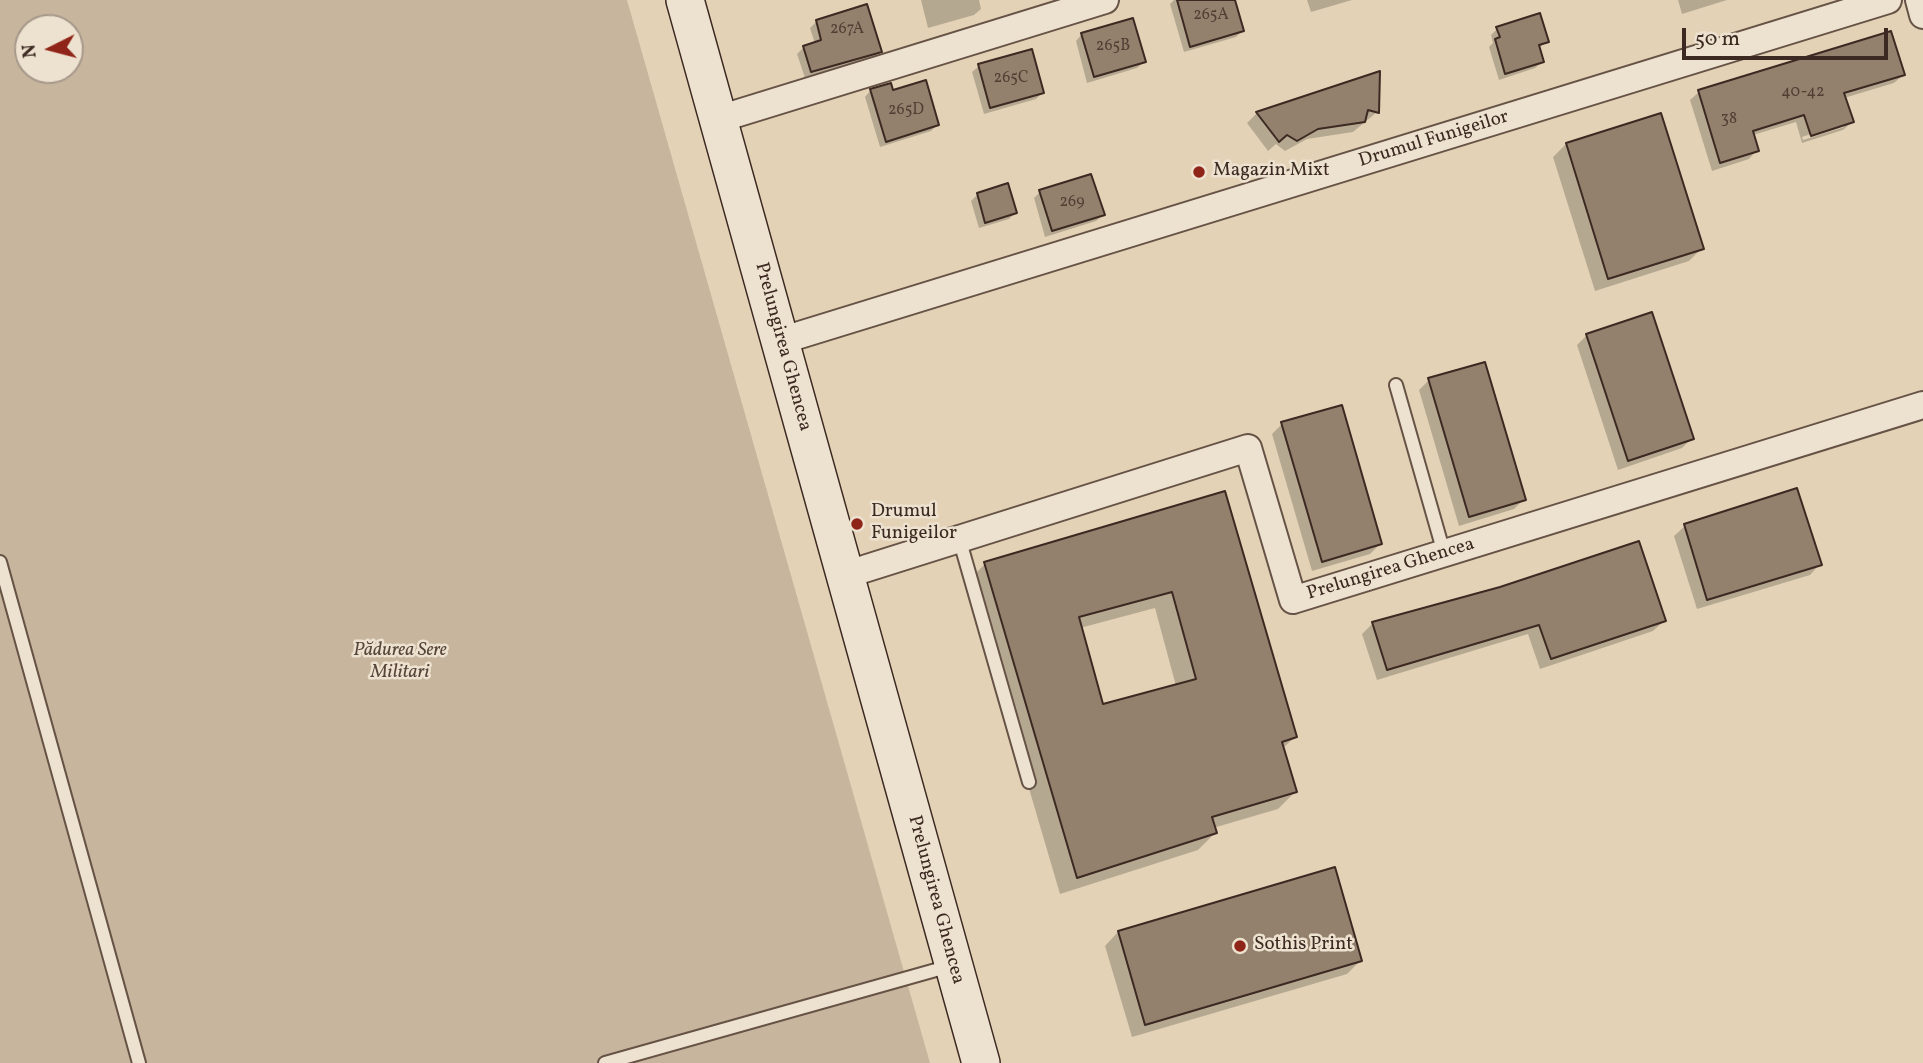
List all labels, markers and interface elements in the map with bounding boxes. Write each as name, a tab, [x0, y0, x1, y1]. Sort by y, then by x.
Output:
house number: 265A	[1193, 6, 1229, 26]
north arrow	[14, 14, 84, 84]
scale bar	[1685, 14, 1892, 58]
house number: 267A	[830, 20, 864, 40]
text: 50 m	[1695, 25, 1740, 54]
house number: 265B	[1096, 37, 1130, 57]
text: N	[16, 43, 44, 59]
house number: 265C	[994, 69, 1028, 89]
house number: 40-42	[1781, 83, 1825, 103]
house number: 265D	[888, 101, 924, 121]
street label: Drumul Funigeilor	[1356, 106, 1512, 174]
house number: 38	[1721, 110, 1737, 130]
place label: Magazin Mixt	[1213, 161, 1330, 183]
marker: Magazin Mixt	[1191, 164, 1207, 180]
house number: 269	[1060, 193, 1084, 213]
street label: Prelungirea Ghencea	[748, 260, 816, 434]
place label: Drumul Funigeilor	[871, 502, 957, 546]
marker: Drumul Funigeilor	[849, 516, 865, 532]
street label: Prelungirea Ghencea	[1305, 534, 1477, 606]
park label: Pădurea Sere Militari	[353, 641, 447, 685]
street label: Prelungirea Ghencea	[901, 813, 969, 987]
place label: Sothis Print	[1254, 935, 1353, 957]
marker: Sothis Print	[1232, 938, 1248, 954]

